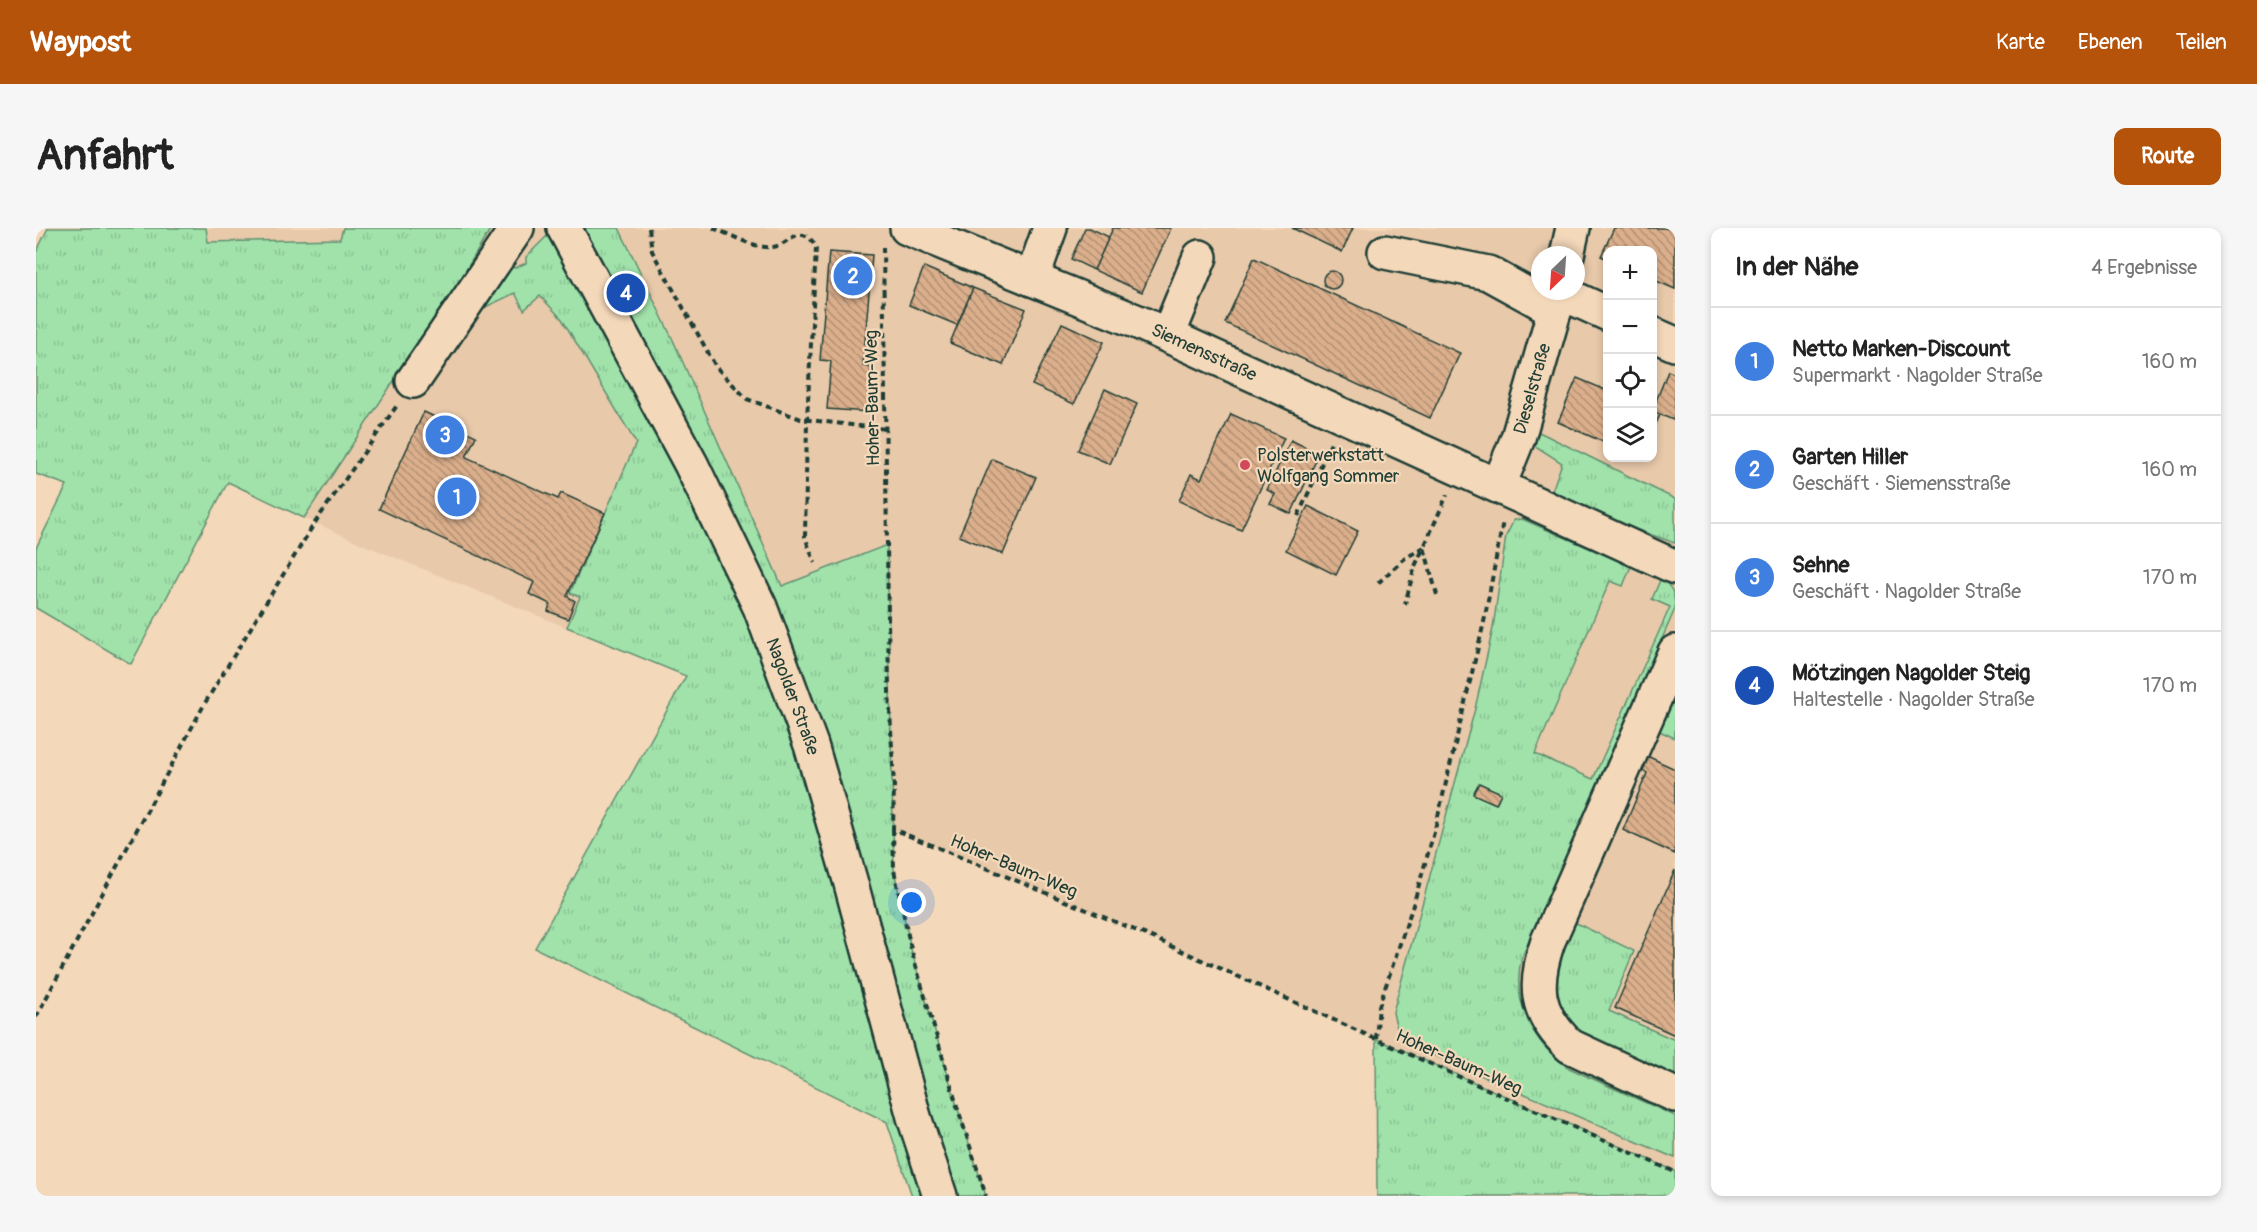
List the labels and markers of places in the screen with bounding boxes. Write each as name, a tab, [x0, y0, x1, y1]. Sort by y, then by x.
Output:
pin: 2	[834, 254, 872, 298]
pin: 4	[606, 270, 646, 316]
pin: 3	[426, 412, 464, 458]
place label: Polsterwerkstatt Wolfgang Sommer	[1257, 444, 1400, 488]
marker: Polsterwerkstatt Wolfgang Sommer	[1238, 458, 1252, 472]
pin: 1	[438, 474, 476, 520]

